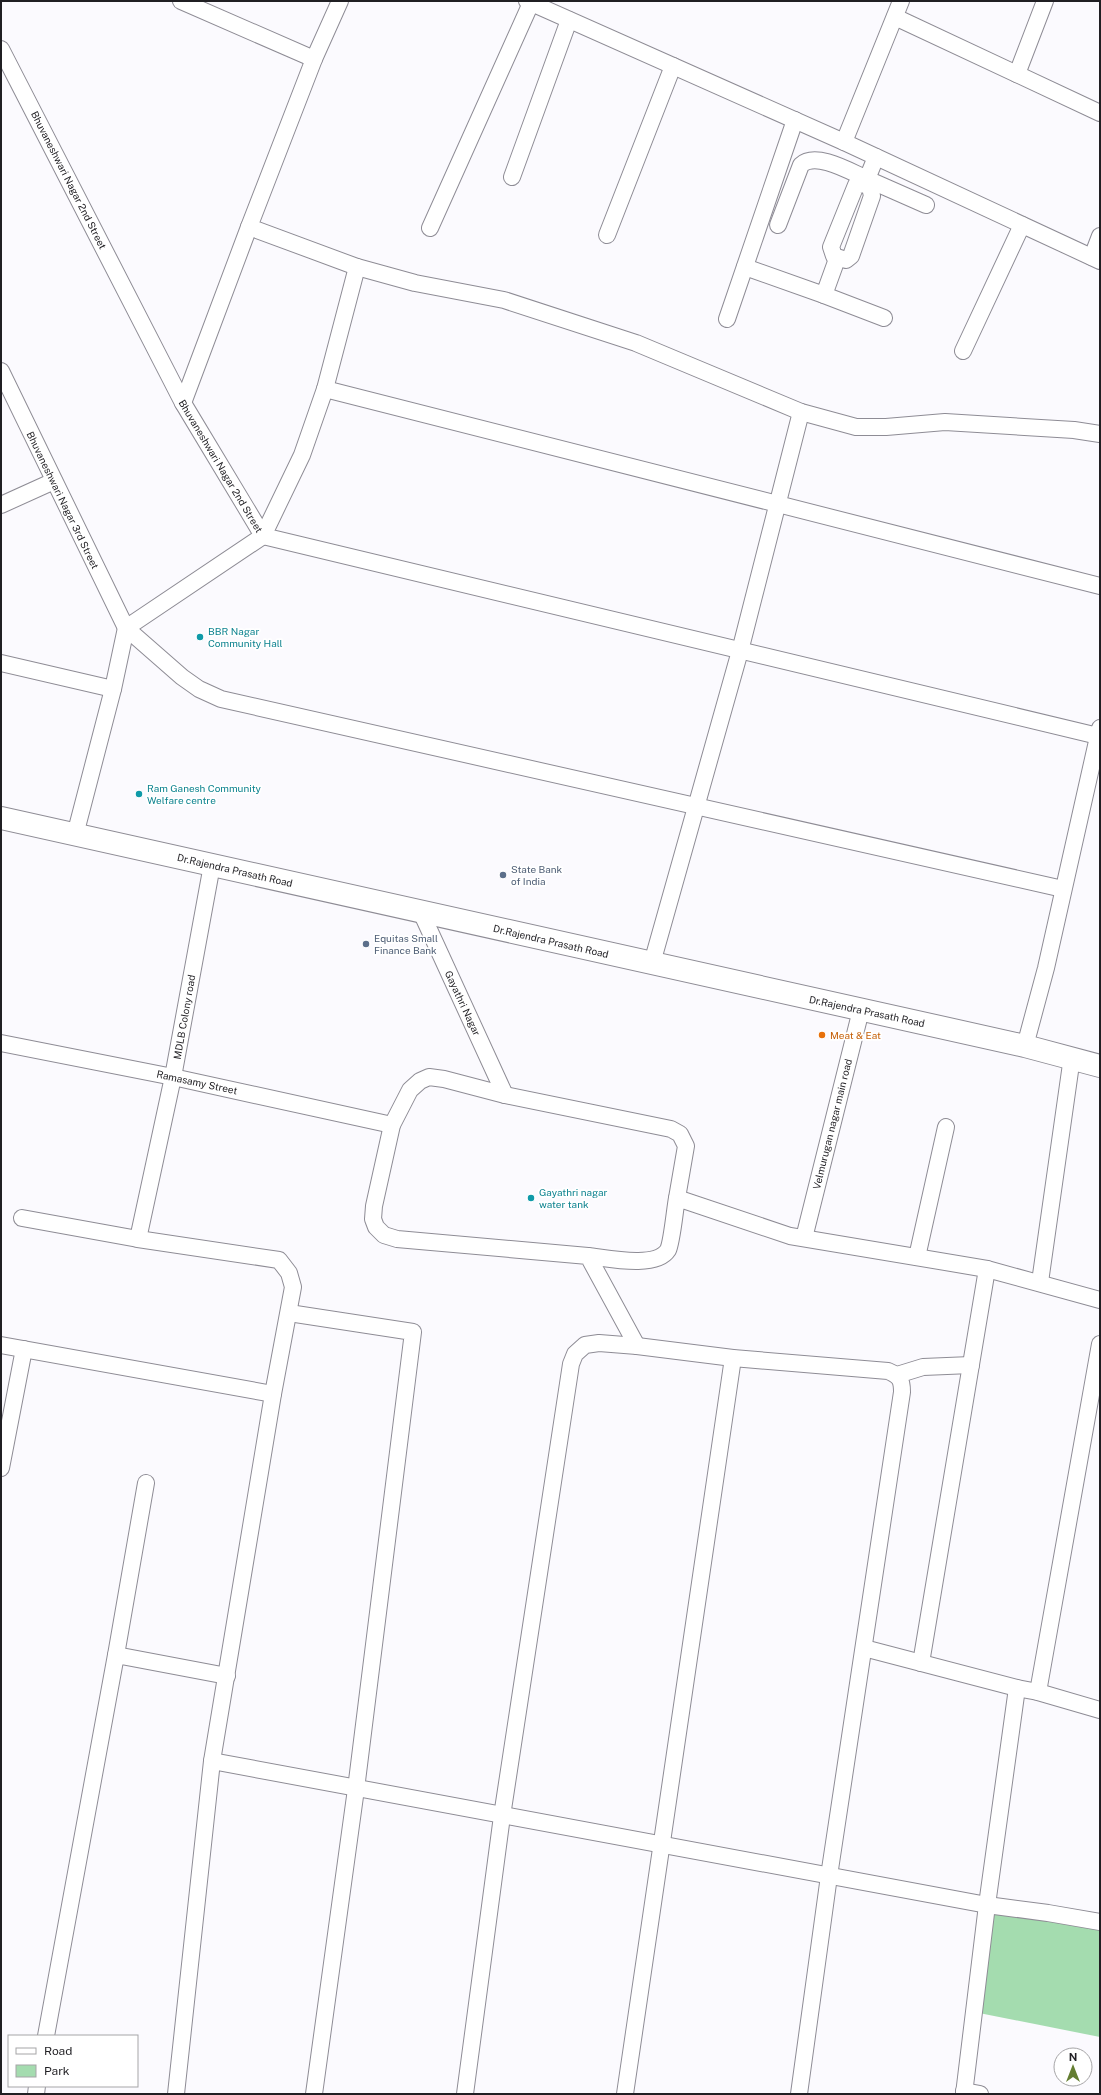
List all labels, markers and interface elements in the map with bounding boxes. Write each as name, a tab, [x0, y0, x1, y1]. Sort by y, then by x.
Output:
street label: Bhuvaneshwari Nagar 2nd Street	[29, 109, 109, 251]
street label: Bhuvaneshwari Nagar 2nd Street	[176, 397, 266, 535]
street label: Bhuvaneshwari Nagar 3rd Street	[24, 429, 102, 571]
place label: BBR Nagar Community Hall	[208, 625, 283, 649]
marker: BBR Nagar Community Hall	[195, 632, 205, 642]
place label: Ram Ganesh Community Welfare centre	[147, 782, 262, 806]
marker: Ram Ganesh Community Welfare centre	[134, 789, 144, 799]
street label: Dr.Rajendra Prasath Road	[176, 851, 294, 889]
place label: State Bank of India	[511, 863, 562, 887]
marker: State Bank of India	[498, 870, 508, 880]
street label: Dr.Rajendra Prasath Road	[492, 922, 610, 960]
place label: Equitas Small Finance Bank	[374, 932, 438, 956]
marker: Equitas Small Finance Bank	[361, 939, 371, 949]
street label: Gayathri Nagar	[443, 969, 483, 1037]
street label: MDLB Colony road	[171, 974, 197, 1060]
street label: Dr.Rajendra Prasath Road	[808, 993, 926, 1029]
place label: Meat & Eat	[830, 1029, 881, 1041]
marker: Meat & Eat	[817, 1030, 827, 1040]
street label: Velmurugan nagar main road	[810, 1058, 854, 1190]
street label: Ramasamy Street	[155, 1068, 239, 1096]
place label: Gayathri nagar water tank	[539, 1186, 608, 1210]
marker: Gayathri nagar water tank	[526, 1193, 536, 1203]
legend	[8, 2035, 138, 2087]
text: Road	[44, 2044, 72, 2058]
north arrow	[1053, 2047, 1093, 2087]
text: N	[1069, 2051, 1077, 2063]
text: Park	[44, 2064, 70, 2078]

